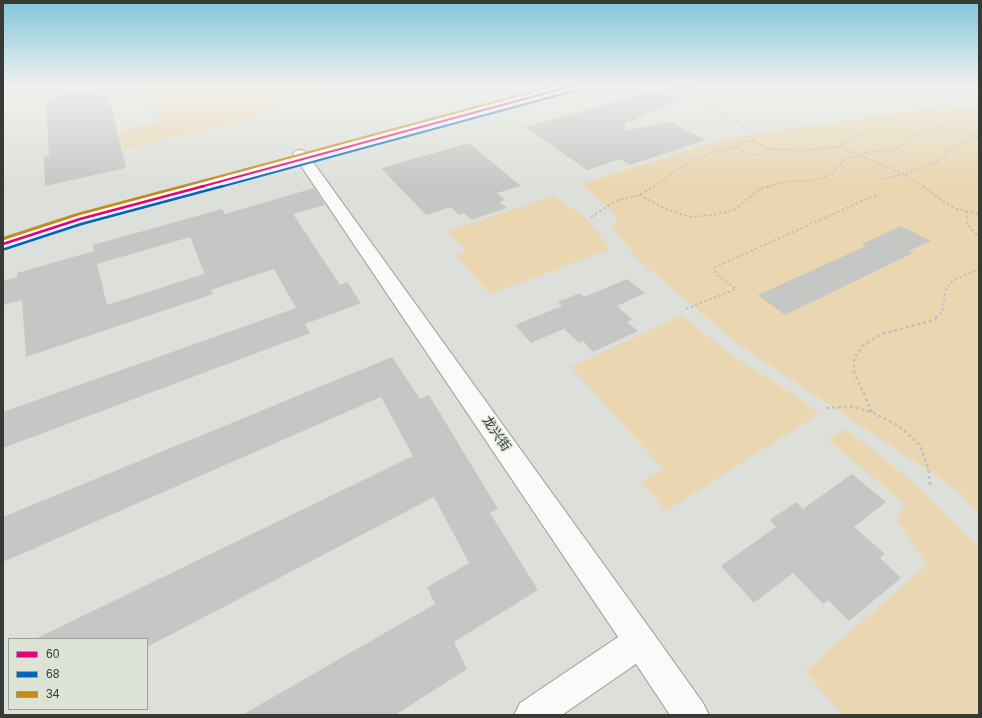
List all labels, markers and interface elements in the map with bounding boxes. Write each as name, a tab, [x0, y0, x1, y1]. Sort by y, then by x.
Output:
street label: 龙兴街	[478, 414, 514, 454]
legend	[8, 638, 148, 710]
text: 60	[46, 647, 59, 661]
text: 68	[46, 667, 59, 681]
text: 34	[46, 687, 59, 701]

